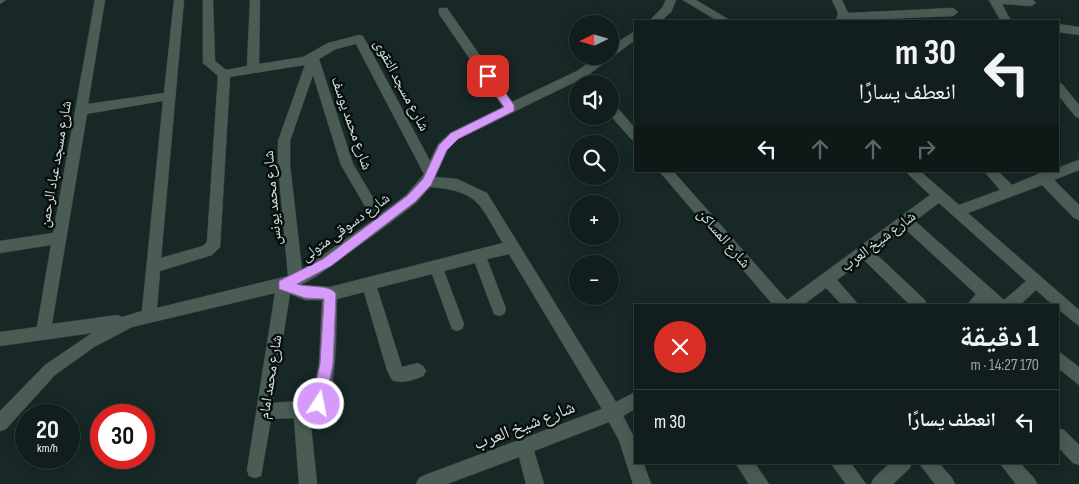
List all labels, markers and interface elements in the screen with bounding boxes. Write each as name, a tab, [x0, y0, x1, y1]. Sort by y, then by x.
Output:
north arrow	[569, 15, 619, 65]
map controls	[569, 15, 619, 305]
text: 30 m	[895, 32, 956, 75]
street label: شارع مسجد التقوى	[369, 36, 434, 135]
icon: left	[974, 40, 1039, 105]
pin	[467, 55, 509, 97]
icon: arrive	[474, 62, 502, 90]
street label: شارع محمد يوسف	[327, 74, 376, 173]
button: sound	[569, 75, 619, 125]
text: انعطف يسارًا	[859, 79, 956, 106]
street label: شارع مسجد عباد الرحمن	[35, 99, 76, 229]
button: search	[569, 135, 619, 185]
icon: left	[753, 135, 781, 163]
icon: ahead	[806, 135, 834, 163]
icon: ahead	[859, 135, 887, 163]
icon: right	[912, 135, 940, 163]
street label: شارع محمد يونس	[259, 150, 286, 246]
street label: شارع دسوقى متولى	[297, 189, 394, 266]
button: +	[569, 195, 619, 245]
street label: شارع المساكن	[693, 205, 755, 272]
street label: شارع شيخ العرب	[837, 207, 920, 276]
button: −	[569, 255, 619, 305]
text: 1 دقيقة	[960, 319, 1039, 355]
button: close	[654, 321, 706, 373]
street label: شارع محمد امام	[254, 334, 287, 421]
text: 170 m · 14:27	[971, 356, 1039, 375]
position arrow	[292, 377, 344, 429]
street label: شارع شيخ العرب	[470, 396, 578, 455]
speed limit sign: 30	[90, 404, 155, 469]
icon: left	[1011, 408, 1039, 436]
text: انعطف يسارًا	[907, 409, 996, 432]
text: 30 m	[654, 411, 686, 434]
text: 20	[36, 415, 59, 446]
text: km/h	[37, 441, 58, 456]

